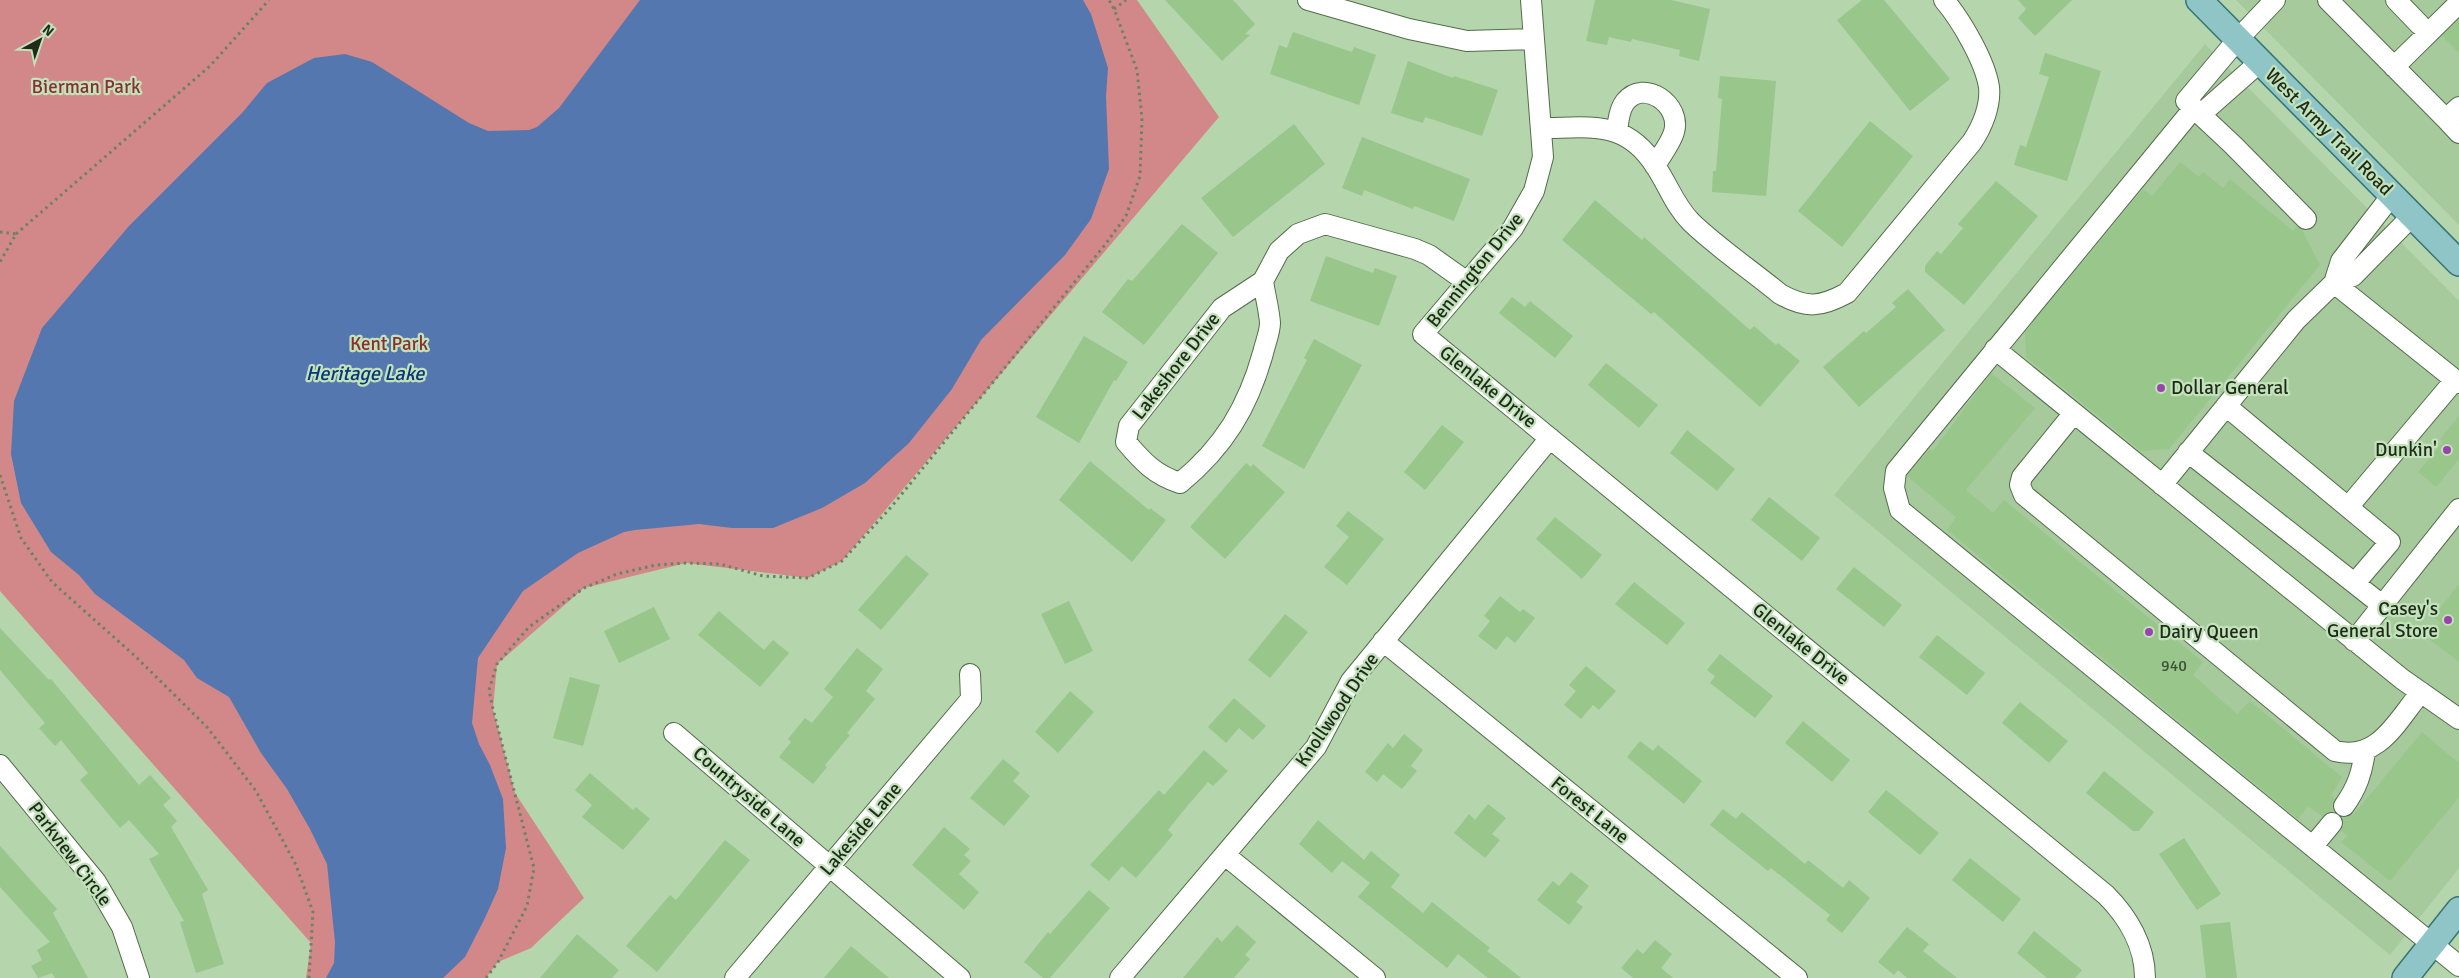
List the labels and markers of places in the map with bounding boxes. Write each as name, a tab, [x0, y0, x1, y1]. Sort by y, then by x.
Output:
place label: Dollar General	[2171, 376, 2289, 400]
marker: Dollar General	[2155, 382, 2167, 394]
place label: Dunkin'	[2375, 438, 2437, 462]
marker: Dunkin'	[2441, 444, 2453, 456]
place label: Casey's General Store	[2327, 597, 2438, 643]
marker: Casey's General Store	[2442, 614, 2454, 626]
place label: Dairy Queen	[2159, 620, 2259, 644]
marker: Dairy Queen	[2143, 626, 2155, 638]

